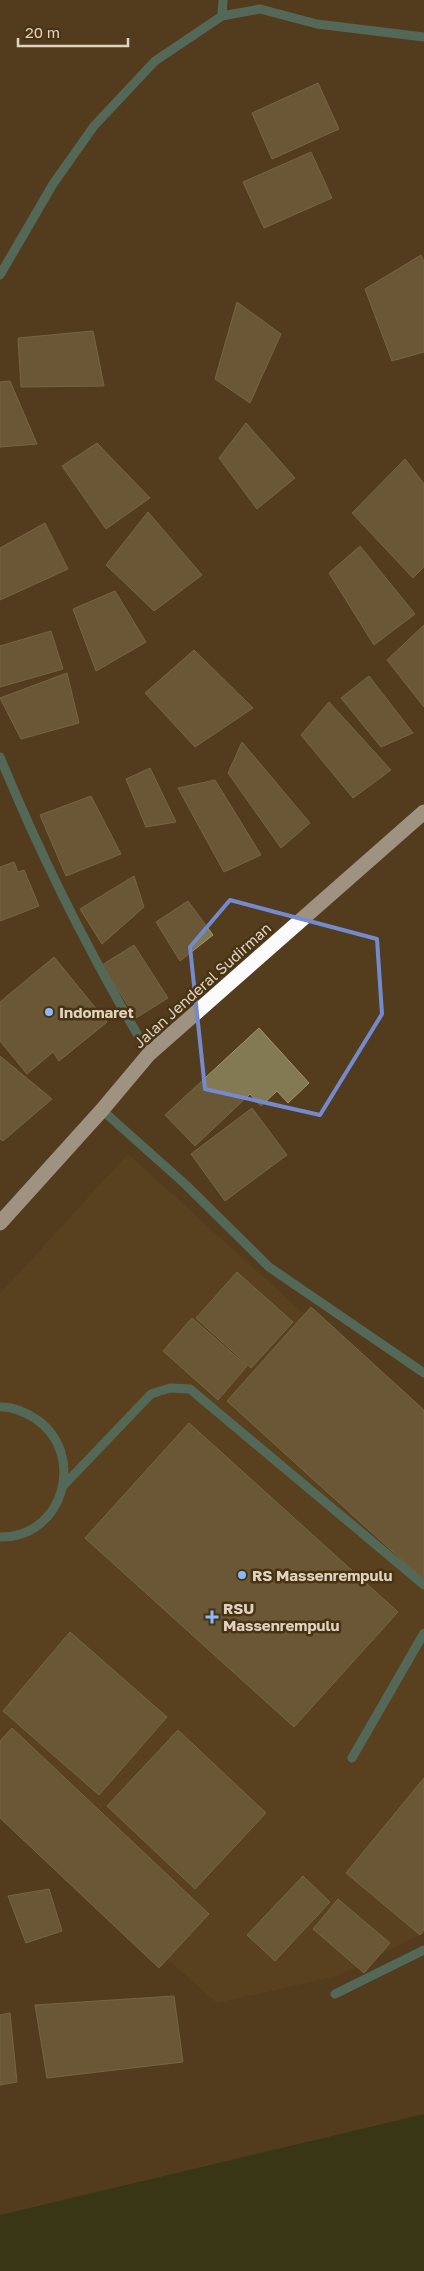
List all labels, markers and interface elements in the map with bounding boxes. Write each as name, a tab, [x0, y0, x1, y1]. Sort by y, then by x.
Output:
scale bar	[18, 15, 128, 47]
text: 20 m	[25, 23, 60, 41]
street label: Jalan Jenderal Sudirman	[130, 919, 274, 1051]
place label: Indomaret	[59, 1003, 134, 1021]
marker: Indomaret	[43, 1006, 55, 1018]
place label: RS Massenrempulu	[252, 1566, 393, 1584]
marker: RS Massenrempulu	[236, 1569, 248, 1581]
place label: RSU Massenrempulu	[223, 1599, 340, 1634]
marker: RSU Massenrempulu	[205, 1610, 219, 1624]

